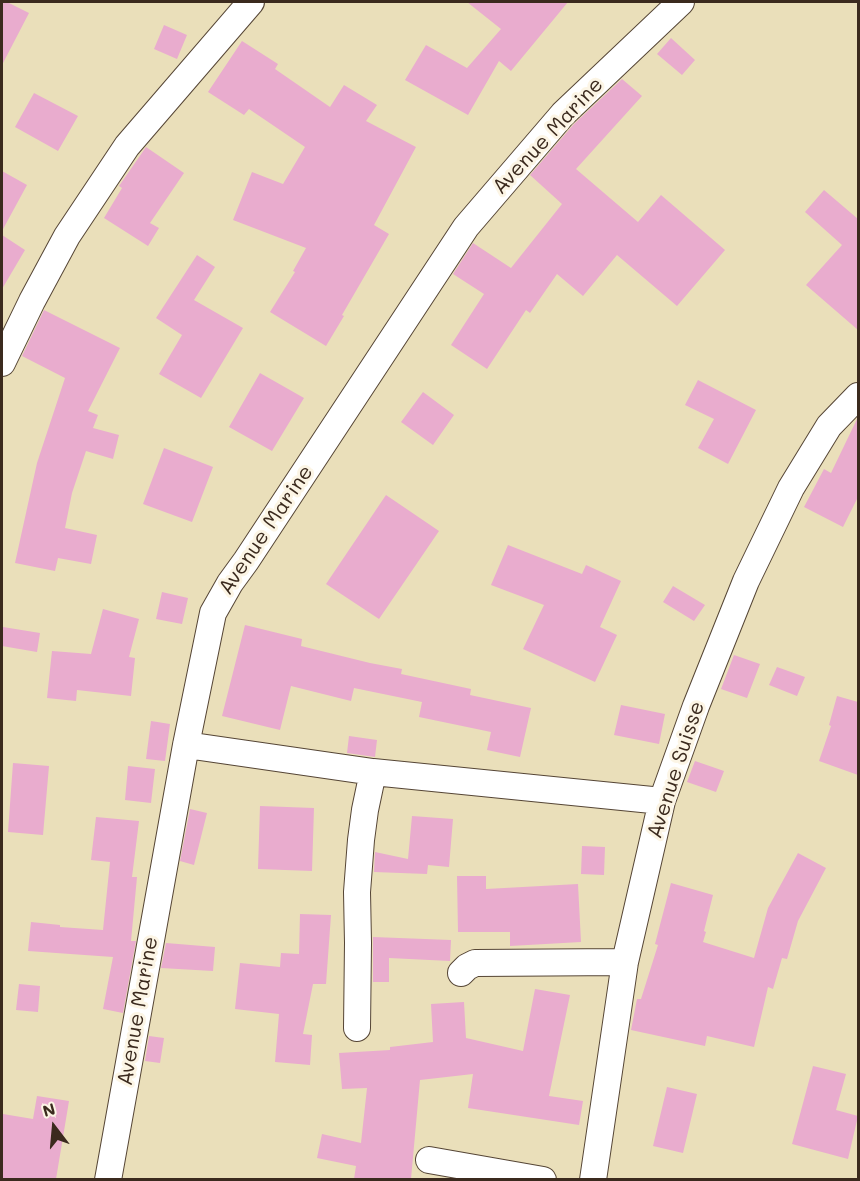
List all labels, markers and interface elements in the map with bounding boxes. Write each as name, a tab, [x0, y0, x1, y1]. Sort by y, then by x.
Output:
street label: Avenue Marine	[487, 72, 609, 200]
street label: Avenue Marine	[213, 460, 319, 600]
street label: Avenue Suisse	[642, 698, 710, 842]
street label: Avenue Marine	[112, 935, 164, 1087]
north arrow	[24, 1097, 84, 1157]
text: N	[40, 1097, 58, 1121]

